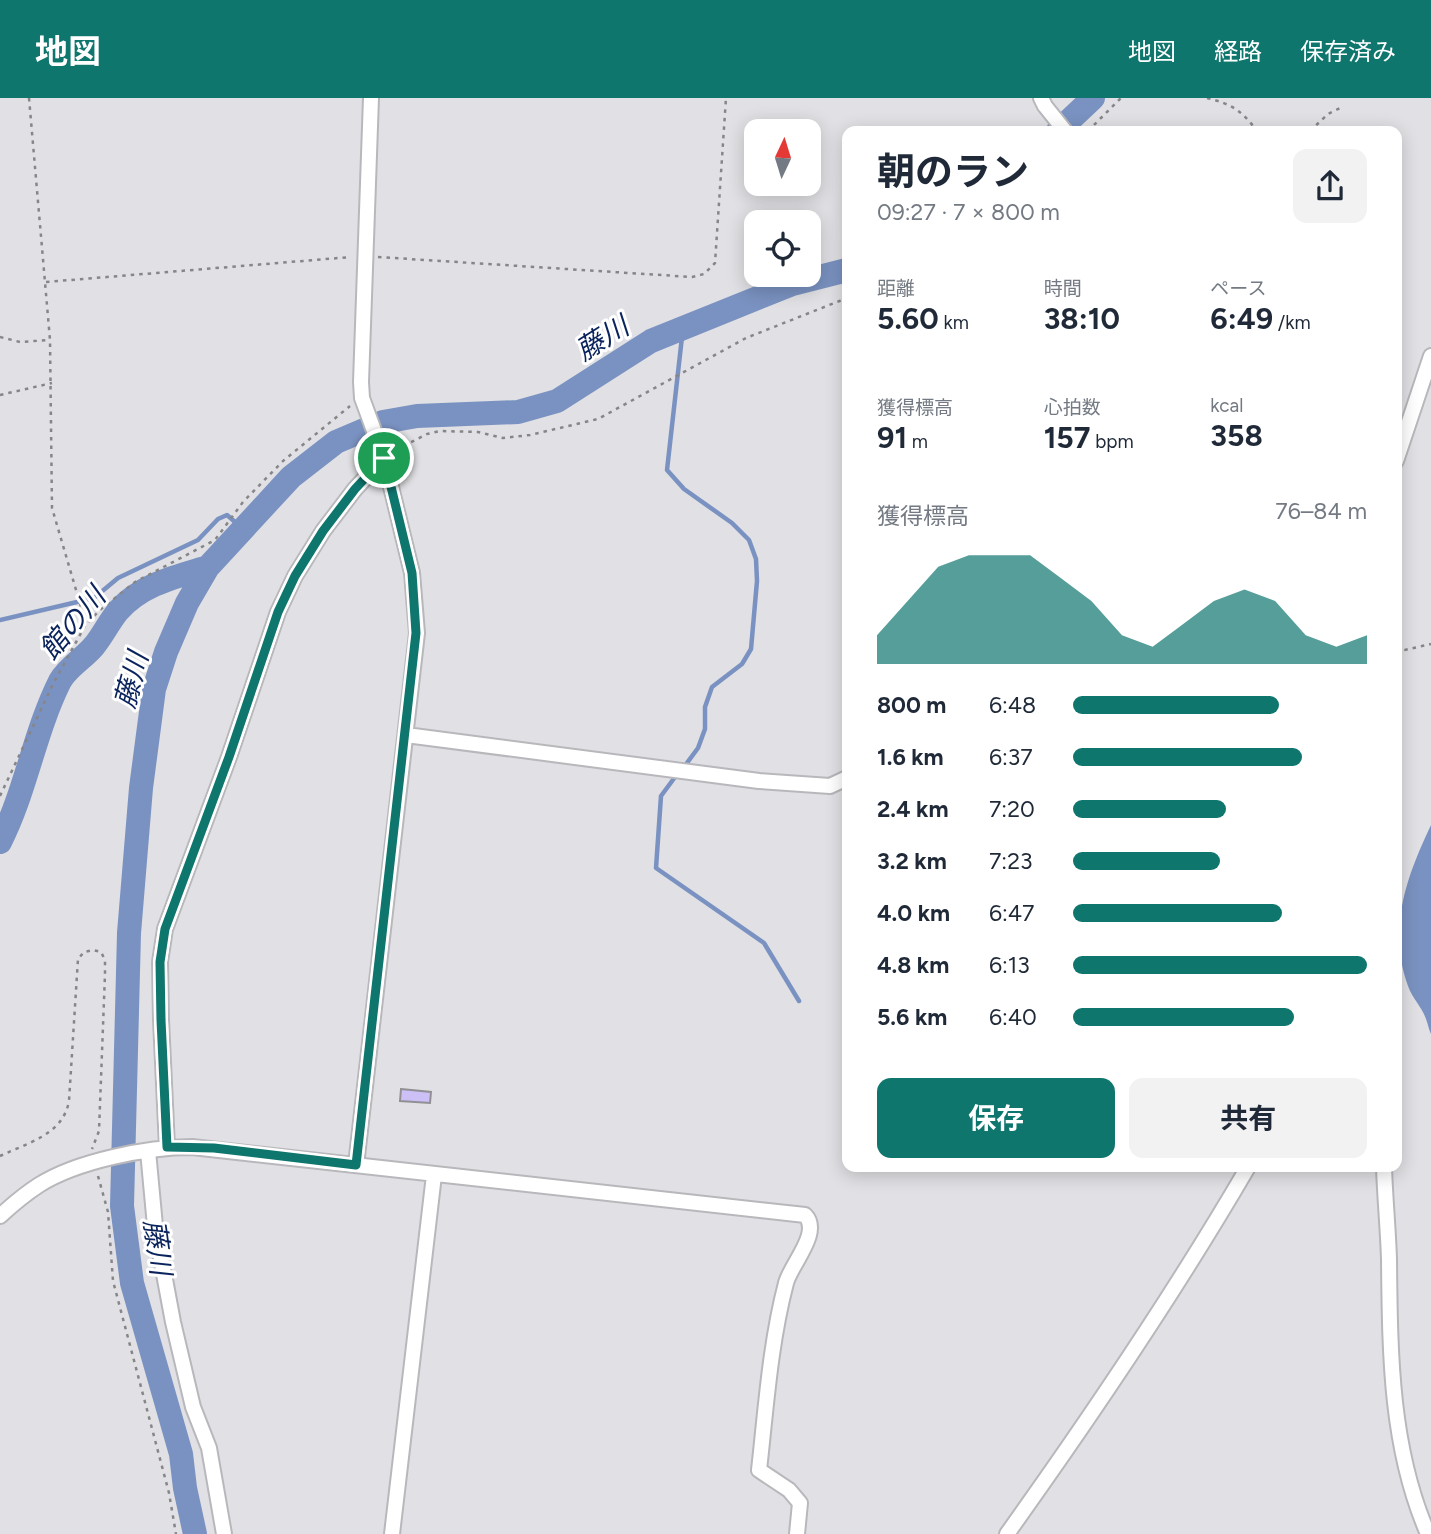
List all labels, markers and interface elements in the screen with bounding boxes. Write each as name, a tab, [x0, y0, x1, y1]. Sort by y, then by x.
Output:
text: 地図	[35, 32, 101, 71]
text: 地図	[1128, 37, 1176, 66]
text: 経路	[1214, 37, 1262, 66]
text: 保存済み	[1300, 37, 1396, 66]
north arrow	[744, 119, 821, 196]
map controls	[744, 119, 821, 287]
text: 朝のラン	[877, 149, 1029, 195]
button: share	[1293, 149, 1367, 223]
text: 09:27 · 7 × 800 m	[877, 198, 1060, 226]
button: locate	[744, 210, 821, 287]
text: 距離	[877, 277, 915, 300]
text: 時間	[1044, 277, 1082, 300]
text: ペース	[1210, 277, 1266, 300]
text: 5.60	[877, 300, 939, 337]
text: 38:10	[1044, 300, 1120, 337]
text: 6:49	[1210, 300, 1273, 337]
water label: 藤川	[569, 307, 637, 367]
text: km	[939, 311, 969, 334]
text: /km	[1273, 311, 1311, 334]
text: kcal	[1210, 394, 1244, 417]
text: 獲得標高	[877, 396, 953, 419]
text: 心拍数	[1044, 396, 1101, 419]
text: 358	[1210, 417, 1263, 454]
text: 91	[877, 419, 907, 456]
text: 157	[1044, 419, 1090, 456]
pin	[354, 428, 414, 488]
text: m	[907, 430, 928, 453]
text: bpm	[1090, 430, 1134, 453]
icon: arrive	[365, 439, 403, 477]
text: 76–84 m	[1275, 497, 1367, 525]
text: 獲得標高	[877, 502, 969, 530]
water label: 館の川	[32, 578, 114, 666]
water label: 藤川	[107, 646, 155, 711]
text: 800 m	[877, 691, 946, 719]
text: 6:48	[989, 691, 1036, 719]
text: 1.6 km	[877, 743, 944, 771]
text: 6:37	[989, 743, 1033, 771]
text: 2.4 km	[877, 795, 948, 823]
text: 7:20	[989, 795, 1035, 823]
text: 3.2 km	[877, 847, 947, 875]
text: 7:23	[989, 847, 1033, 875]
text: 4.0 km	[877, 899, 950, 927]
text: 6:47	[989, 899, 1034, 927]
text: 4.8 km	[877, 951, 949, 979]
text: 6:13	[989, 951, 1030, 979]
text: 5.6 km	[877, 1003, 947, 1031]
text: 6:40	[989, 1003, 1037, 1031]
button: 保存	[877, 1078, 1115, 1158]
button: 共有	[1129, 1078, 1367, 1158]
water label: 藤川	[137, 1217, 179, 1280]

